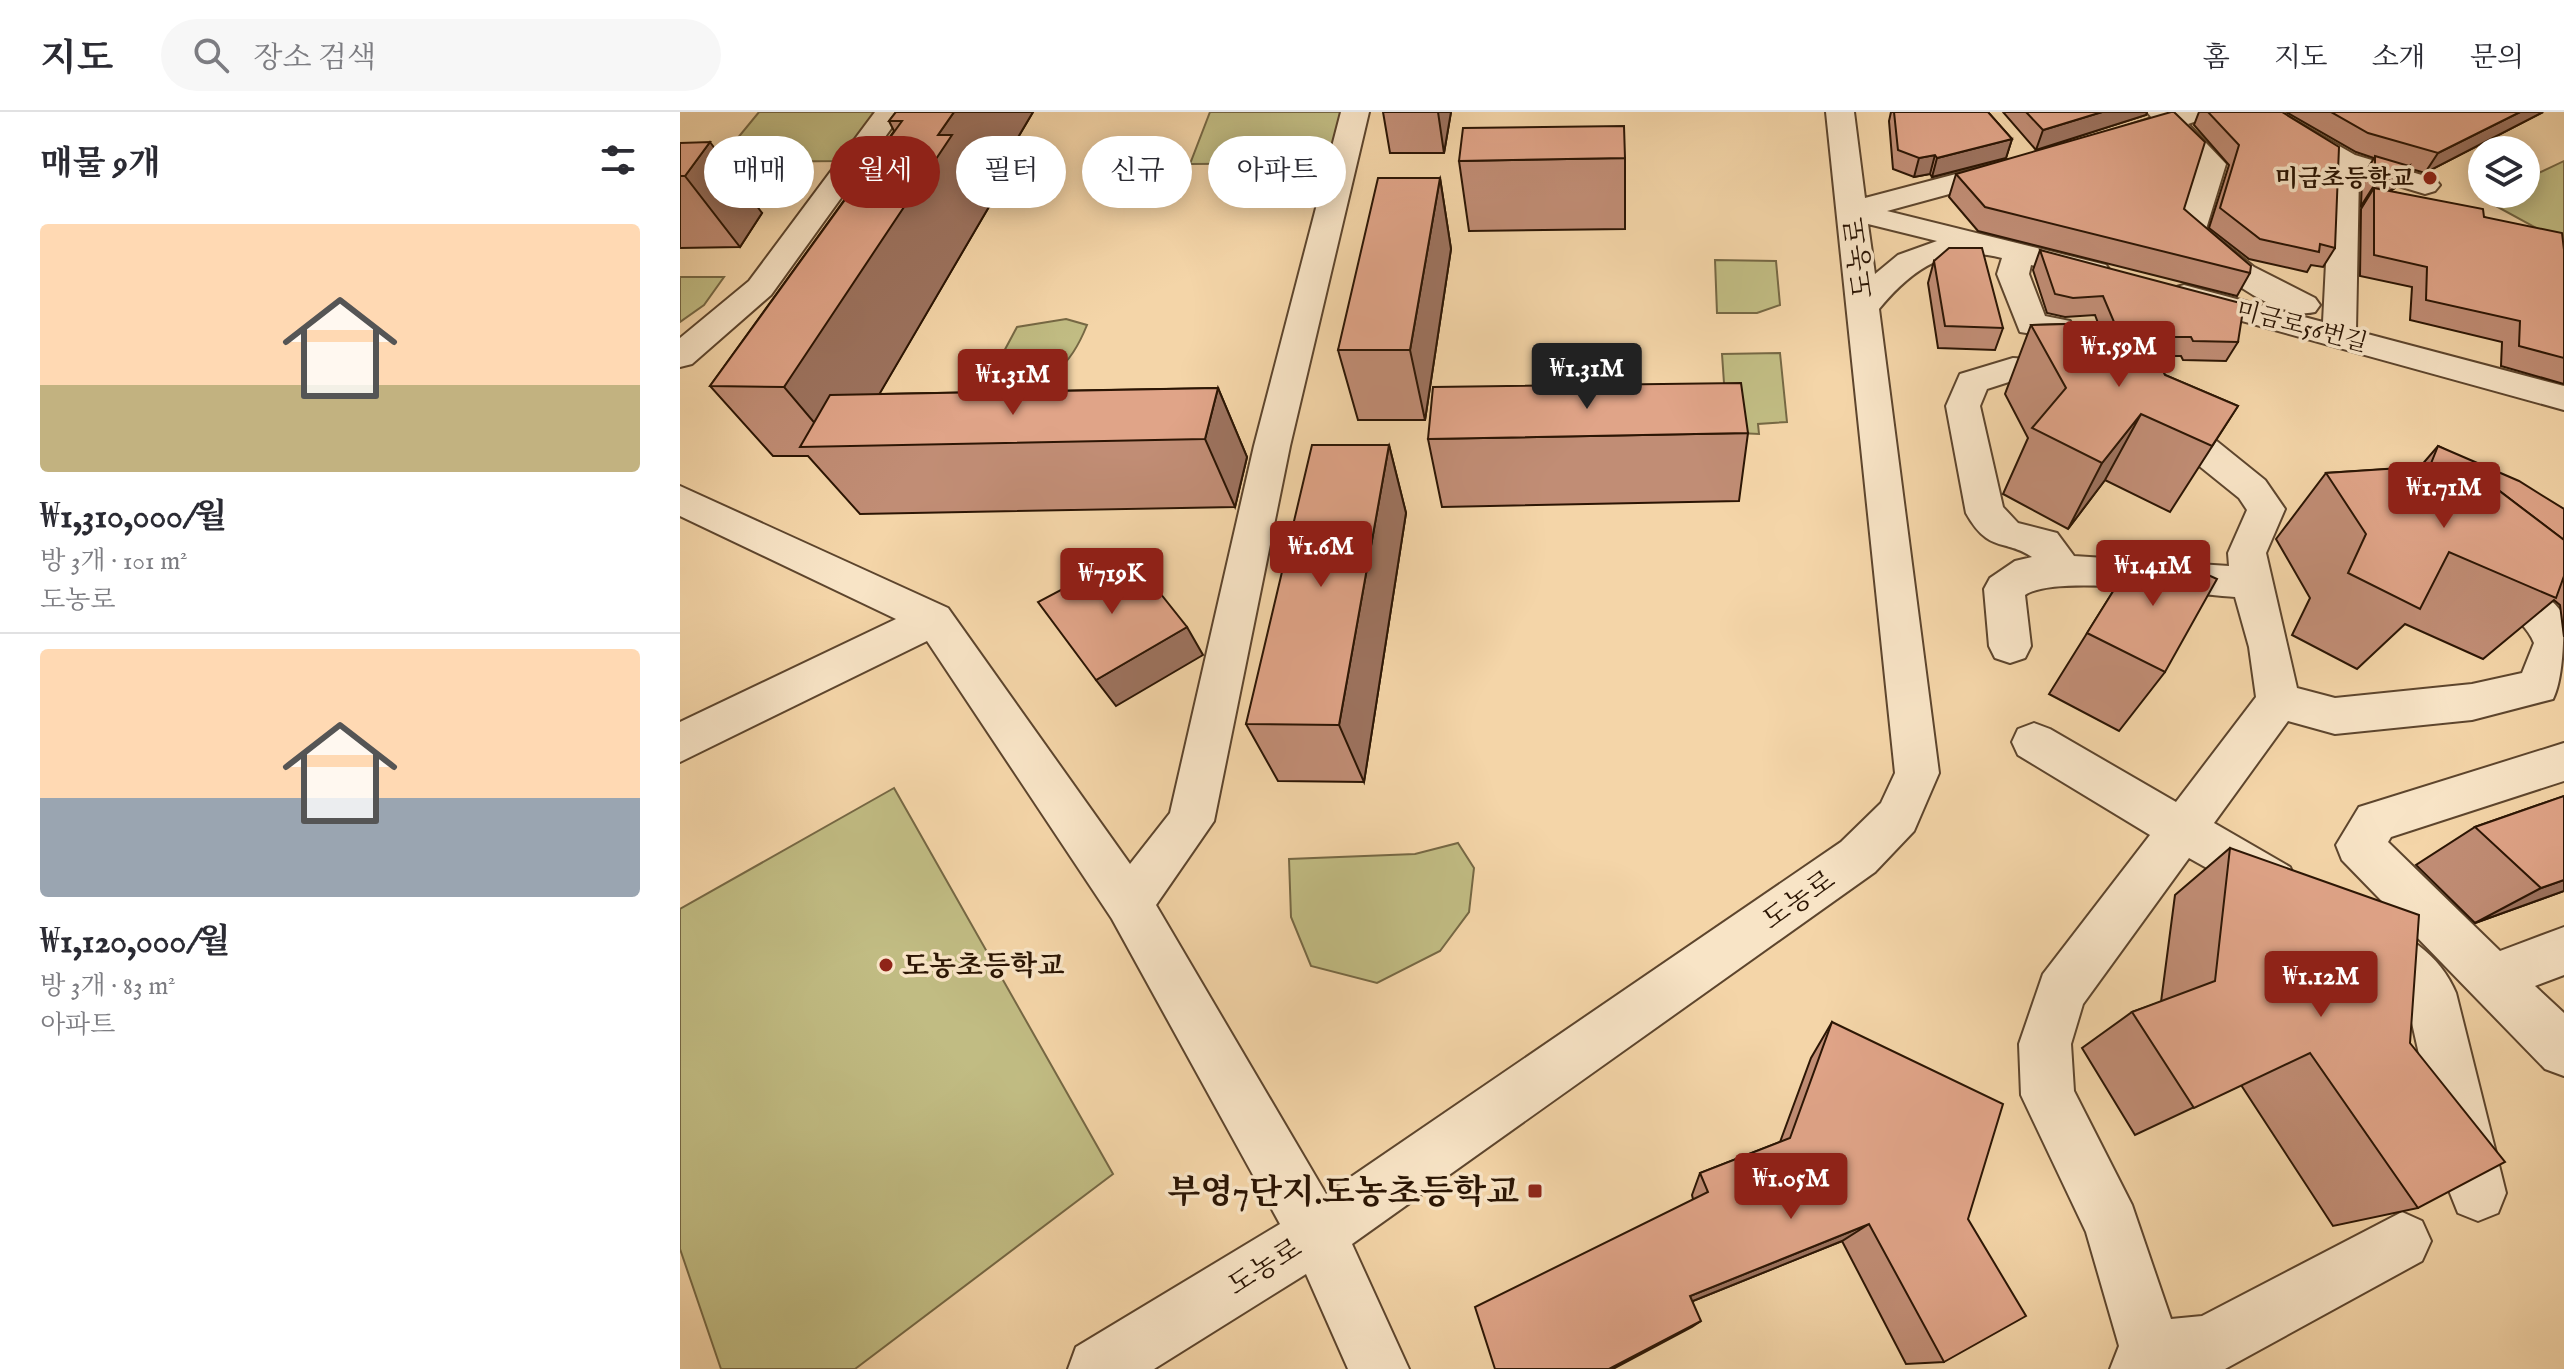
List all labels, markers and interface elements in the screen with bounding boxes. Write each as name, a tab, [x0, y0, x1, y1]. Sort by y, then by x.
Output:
search box	[161, 19, 721, 91]
icon: search	[189, 33, 233, 77]
text: 지도	[40, 36, 113, 84]
text: 장소 검색	[253, 40, 376, 78]
text: 홈	[2203, 41, 2230, 76]
text: 지도	[2274, 41, 2328, 76]
text: 소개	[2372, 41, 2426, 76]
text: 문의	[2470, 41, 2524, 76]
chip: 매매	[704, 136, 814, 208]
chip: 월세	[830, 136, 940, 208]
chip: 필터	[956, 136, 1066, 208]
chip: 신규	[1082, 136, 1192, 208]
chip: 아파트	[1208, 136, 1346, 208]
map controls	[2468, 136, 2540, 208]
button: layers	[2468, 136, 2540, 208]
icon: filters	[596, 138, 640, 182]
text: 매물 9개	[40, 143, 161, 186]
place label: 미금초등학교	[2275, 164, 2414, 195]
marker: 미금초등학교	[2421, 169, 2439, 187]
street label: 도농로	[1838, 215, 1883, 300]
icon: home	[268, 276, 412, 420]
street label: 미금로56번길	[2233, 295, 2371, 360]
pin: ₩1.59M	[2054, 321, 2184, 389]
text: ₩1.59M	[2081, 330, 2157, 363]
pin: ₩1.31M	[1522, 343, 1652, 411]
pin: ₩1.31M	[948, 349, 1078, 417]
text: ₩1.31M	[1550, 352, 1624, 385]
text: ₩1.31M	[976, 358, 1050, 391]
pin: ₩1.71M	[2379, 462, 2509, 530]
text: ₩1.71M	[2406, 471, 2482, 504]
text: ₩1,310,000/월	[40, 496, 227, 539]
pin: ₩1.6M	[1265, 521, 1377, 589]
text: ₩1.6M	[1288, 530, 1354, 563]
pin: ₩1.41M	[2088, 540, 2218, 608]
text: 방 3개 · 101 m²	[40, 545, 188, 578]
pin: ₩719K	[1056, 548, 1168, 616]
text: ₩1.41M	[2114, 549, 2192, 582]
text: ₩719K	[1078, 557, 1146, 590]
text: 도농로	[40, 584, 115, 617]
icon: home	[268, 701, 412, 845]
street label: 도농로	[1756, 863, 1843, 939]
text: ₩1,120,000/월	[40, 921, 231, 964]
place label: 도농초등학교	[902, 950, 1064, 985]
pin: ₩1.12M	[2256, 951, 2386, 1019]
marker: 도농초등학교	[877, 956, 895, 974]
text: ₩1.12M	[2283, 960, 2359, 993]
text: 방 3개 · 83 m²	[40, 970, 176, 1003]
text: 아파트	[40, 1009, 115, 1042]
pin: ₩1.05M	[1726, 1153, 1856, 1221]
text: ₩1.05M	[1752, 1162, 1830, 1195]
place label: 부영7단지.도농초등학교	[1167, 1172, 1519, 1215]
marker: 부영7단지.도농초등학교	[1526, 1182, 1544, 1200]
street label: 도농로	[1222, 1232, 1309, 1304]

